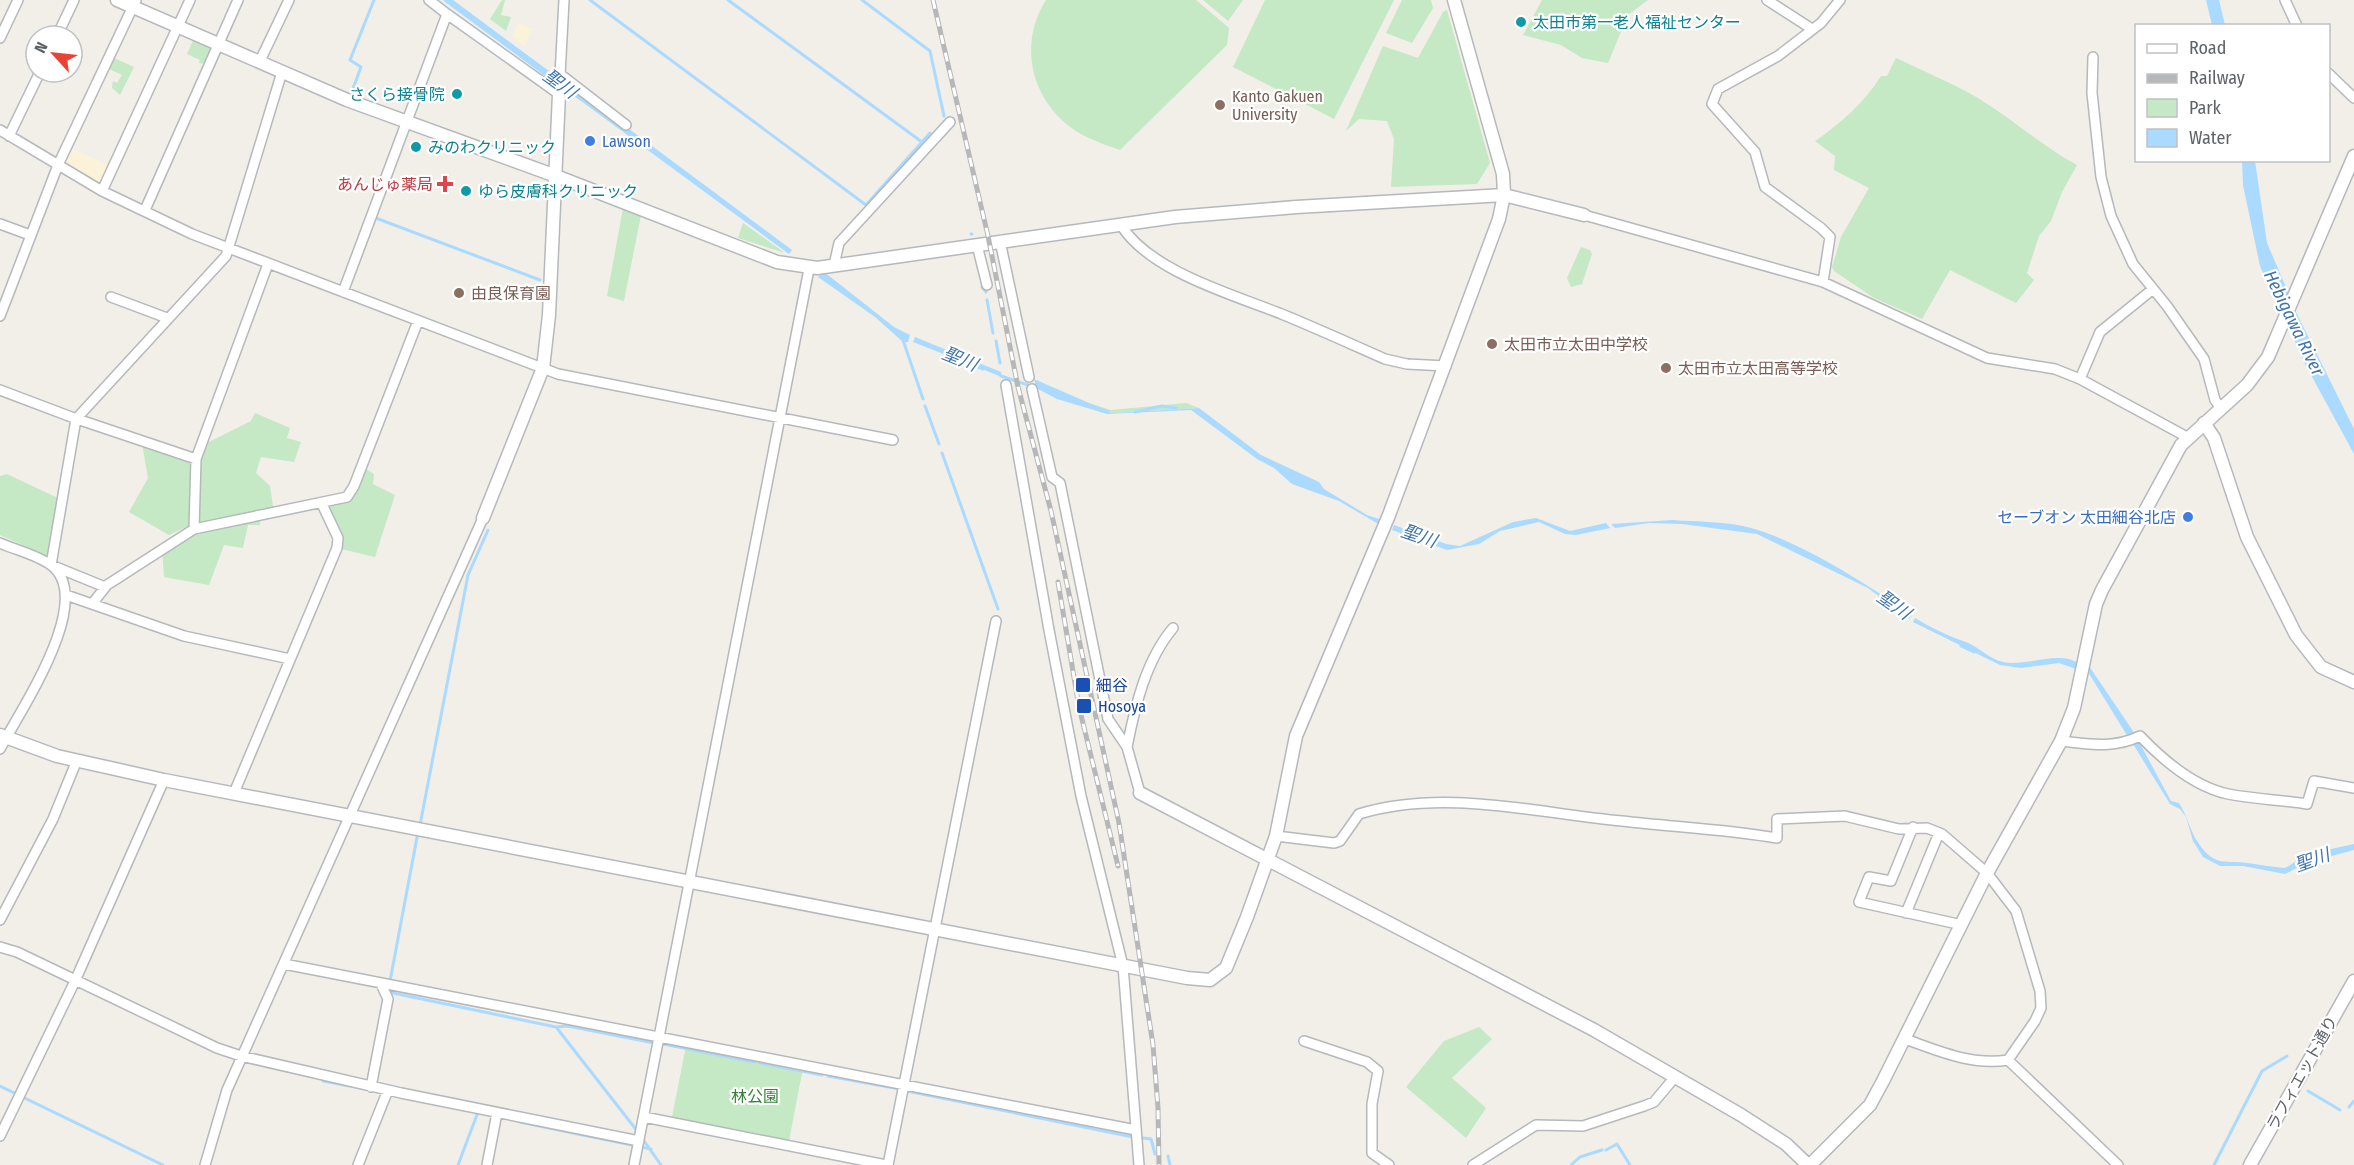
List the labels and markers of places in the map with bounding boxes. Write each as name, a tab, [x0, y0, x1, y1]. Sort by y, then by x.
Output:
place label: 太田市第一老人福祉センター	[1533, 13, 1741, 32]
marker: 太田市第一老人福祉センター	[1514, 15, 1528, 29]
place label: さくら接骨院	[349, 85, 445, 104]
marker: さくら接骨院	[450, 87, 464, 101]
place label: Kanto Gakuen University	[1232, 87, 1323, 124]
marker: Kanto Gakuen University	[1213, 98, 1227, 112]
place label: Lawson	[602, 132, 651, 151]
marker: Lawson	[583, 134, 597, 148]
place label: みのわクリニック	[428, 138, 556, 157]
marker: みのわクリニック	[409, 140, 423, 154]
place label: あんじゅ薬局	[337, 175, 433, 194]
marker: あんじゅ薬局	[438, 177, 452, 191]
place label: ゆら皮膚科クリニック	[478, 182, 638, 201]
marker: ゆら皮膚科クリニック	[459, 184, 473, 198]
place label: 由良保育園	[471, 284, 551, 303]
marker: 由良保育園	[452, 286, 466, 300]
place label: 太田市立太田中学校	[1504, 335, 1648, 354]
marker: 太田市立太田中学校	[1485, 337, 1499, 351]
place label: 太田市立太田高等学校	[1678, 359, 1838, 378]
marker: 太田市立太田高等学校	[1659, 361, 1673, 375]
place label: セーブオン 太田細谷北店	[1997, 508, 2176, 527]
marker: セーブオン 太田細谷北店	[2181, 510, 2195, 524]
marker: 細谷	[1074, 676, 1092, 694]
place label: 細谷	[1096, 676, 1128, 695]
marker: Hosoya	[1075, 697, 1093, 715]
place label: Hosoya	[1098, 697, 1146, 716]

